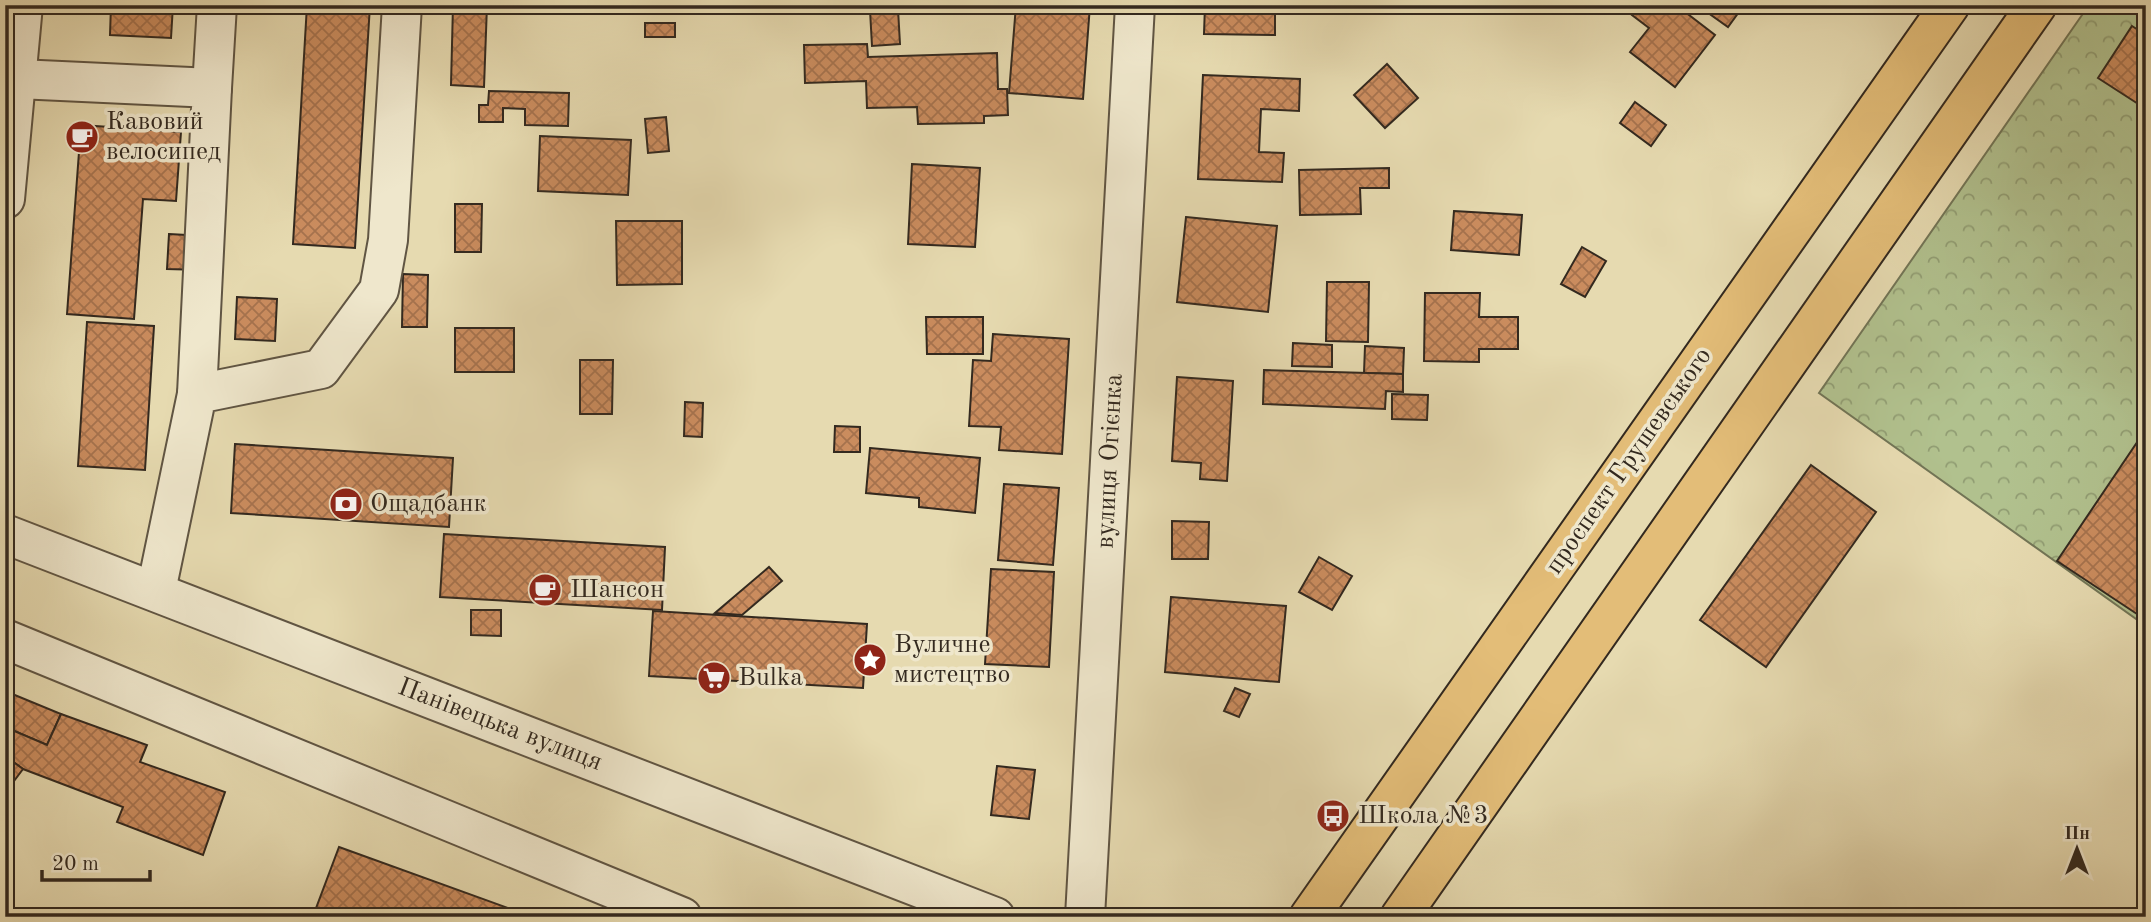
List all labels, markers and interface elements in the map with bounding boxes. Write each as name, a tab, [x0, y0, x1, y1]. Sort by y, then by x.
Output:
place label: Кавовий велосипед	[106, 109, 221, 165]
cafe icon: Кавовий велосипед	[63, 118, 101, 156]
street label: проспект Грушевського	[1541, 343, 1717, 579]
street label: вулиця Огієнка	[1092, 373, 1128, 549]
bank icon: Ощадбанк	[327, 485, 365, 523]
place label: Ощадбанк	[370, 491, 487, 517]
cafe icon: Шансон	[526, 571, 564, 609]
place label: Шансон	[570, 577, 664, 603]
place label: Вуличне мистецтво	[894, 632, 1010, 688]
place icon: Вуличне мистецтво	[851, 641, 889, 679]
supermarket icon: Bulka	[695, 659, 733, 697]
place label: Bulka	[738, 665, 803, 691]
street label: Панівецька вулиця	[394, 674, 606, 776]
bus stop icon: Школа №3	[1314, 797, 1352, 835]
place label: Школа №3	[1358, 803, 1489, 829]
north arrow	[2042, 814, 2112, 884]
text: Пн	[2064, 825, 2090, 844]
scale bar	[42, 838, 150, 882]
text: 20 m	[52, 854, 99, 875]

